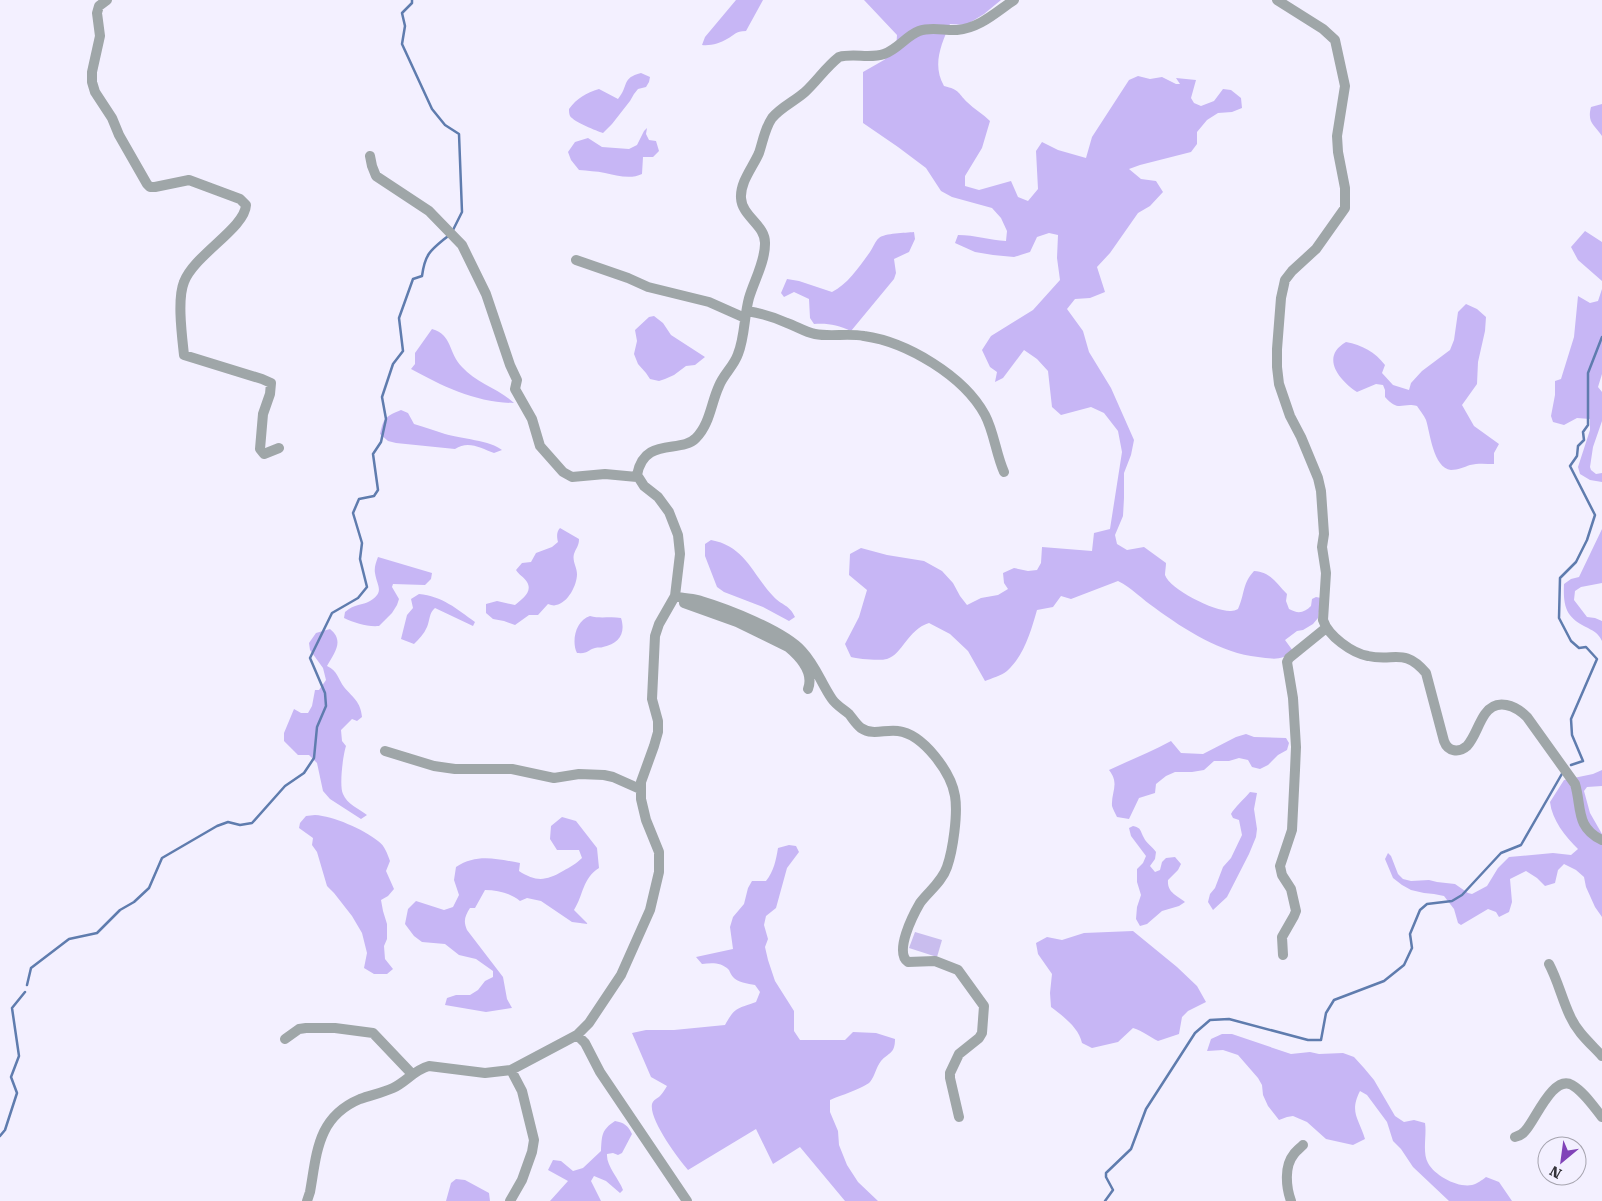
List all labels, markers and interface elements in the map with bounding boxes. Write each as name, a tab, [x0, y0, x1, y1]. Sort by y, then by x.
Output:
north arrow	[1537, 1136, 1587, 1186]
text: N	[1547, 1163, 1564, 1182]

